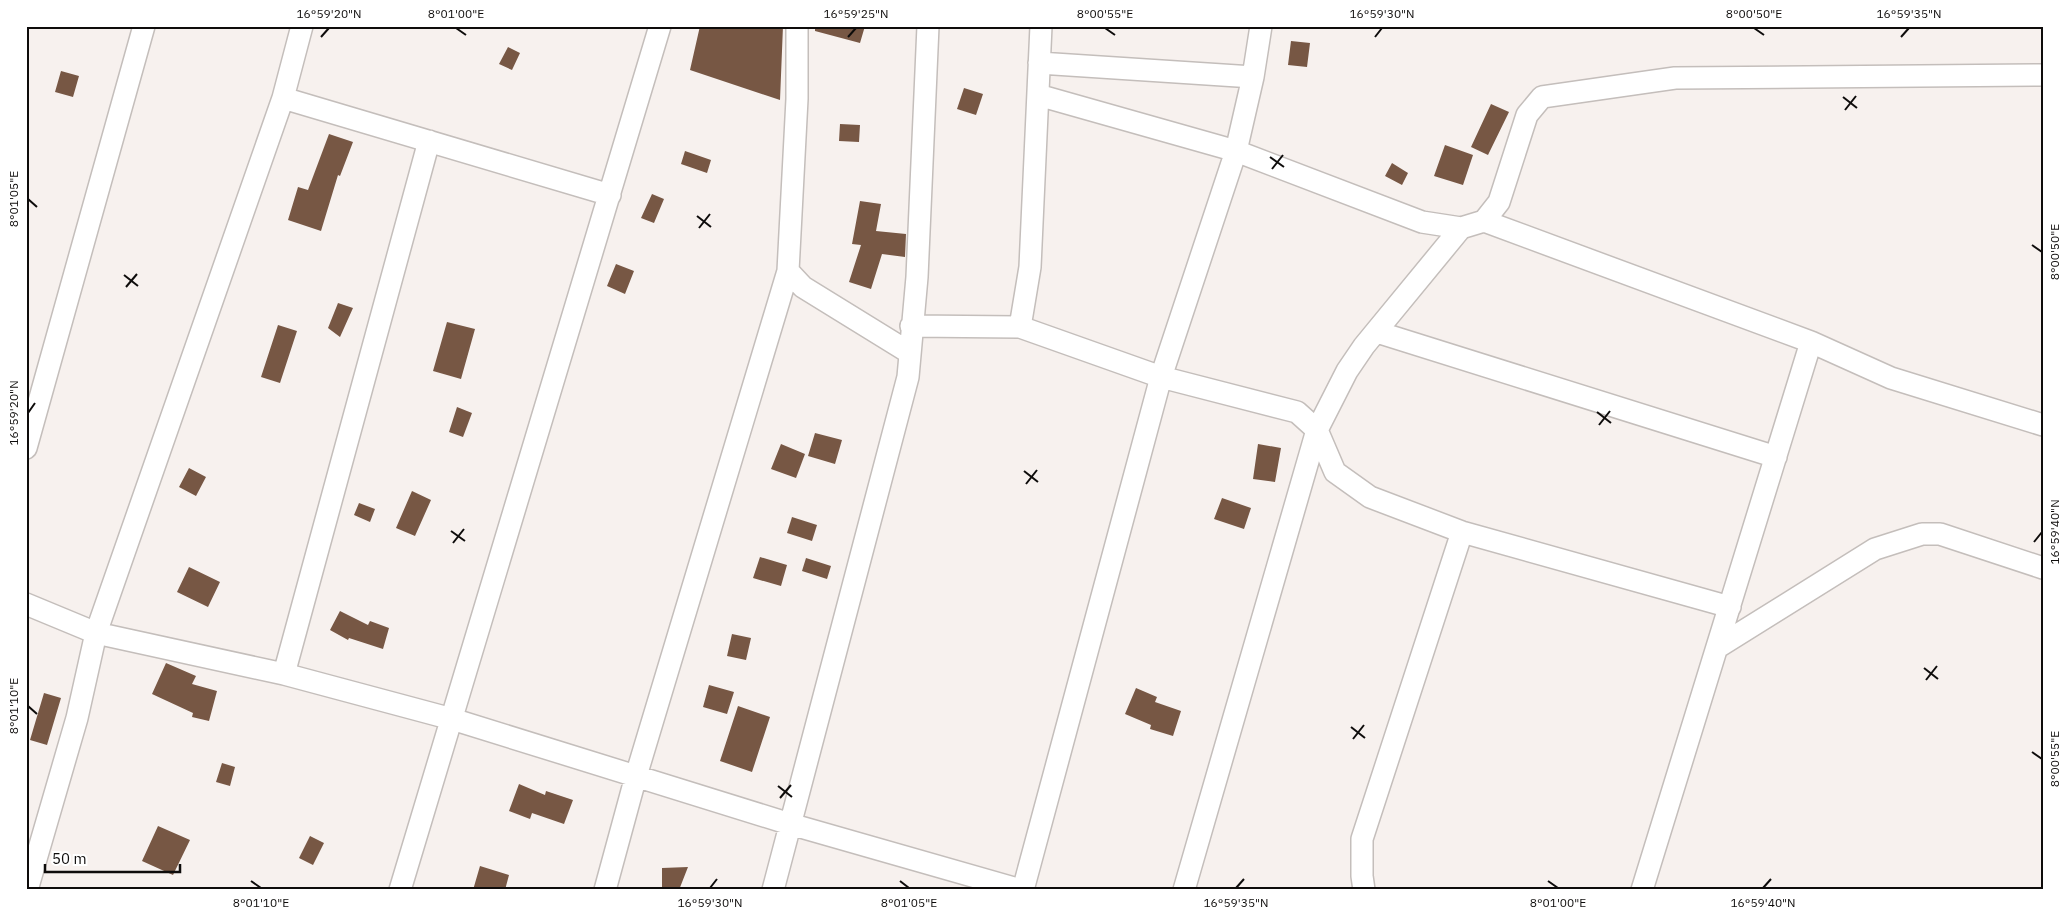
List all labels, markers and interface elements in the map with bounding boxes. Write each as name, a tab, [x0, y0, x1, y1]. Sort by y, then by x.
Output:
text: 16°59'20"N	[296, 6, 362, 21]
text: 8°01'00"E	[428, 6, 484, 21]
text: 16°59'25"N	[823, 6, 889, 21]
text: 8°00'55"E	[1077, 6, 1133, 21]
text: 16°59'30"N	[1349, 6, 1415, 21]
text: 8°00'50"E	[1726, 6, 1782, 21]
text: 16°59'35"N	[1876, 6, 1942, 21]
text: 8°01'05"E	[6, 171, 21, 227]
text: 8°00'50"E	[2047, 224, 2062, 280]
text: 16°59'20"N	[6, 380, 21, 446]
text: 16°59'40"N	[2047, 499, 2062, 565]
text: 8°01'10"E	[6, 678, 21, 734]
text: 8°00'55"E	[2047, 731, 2062, 787]
scale bar	[45, 841, 180, 873]
text: 50 m	[52, 849, 87, 868]
text: 8°01'10"E	[233, 895, 289, 910]
text: 16°59'30"N	[677, 895, 743, 910]
text: 8°01'05"E	[881, 895, 937, 910]
text: 16°59'35"N	[1203, 895, 1269, 910]
text: 8°01'00"E	[1530, 895, 1586, 910]
text: 16°59'40"N	[1730, 895, 1796, 910]

